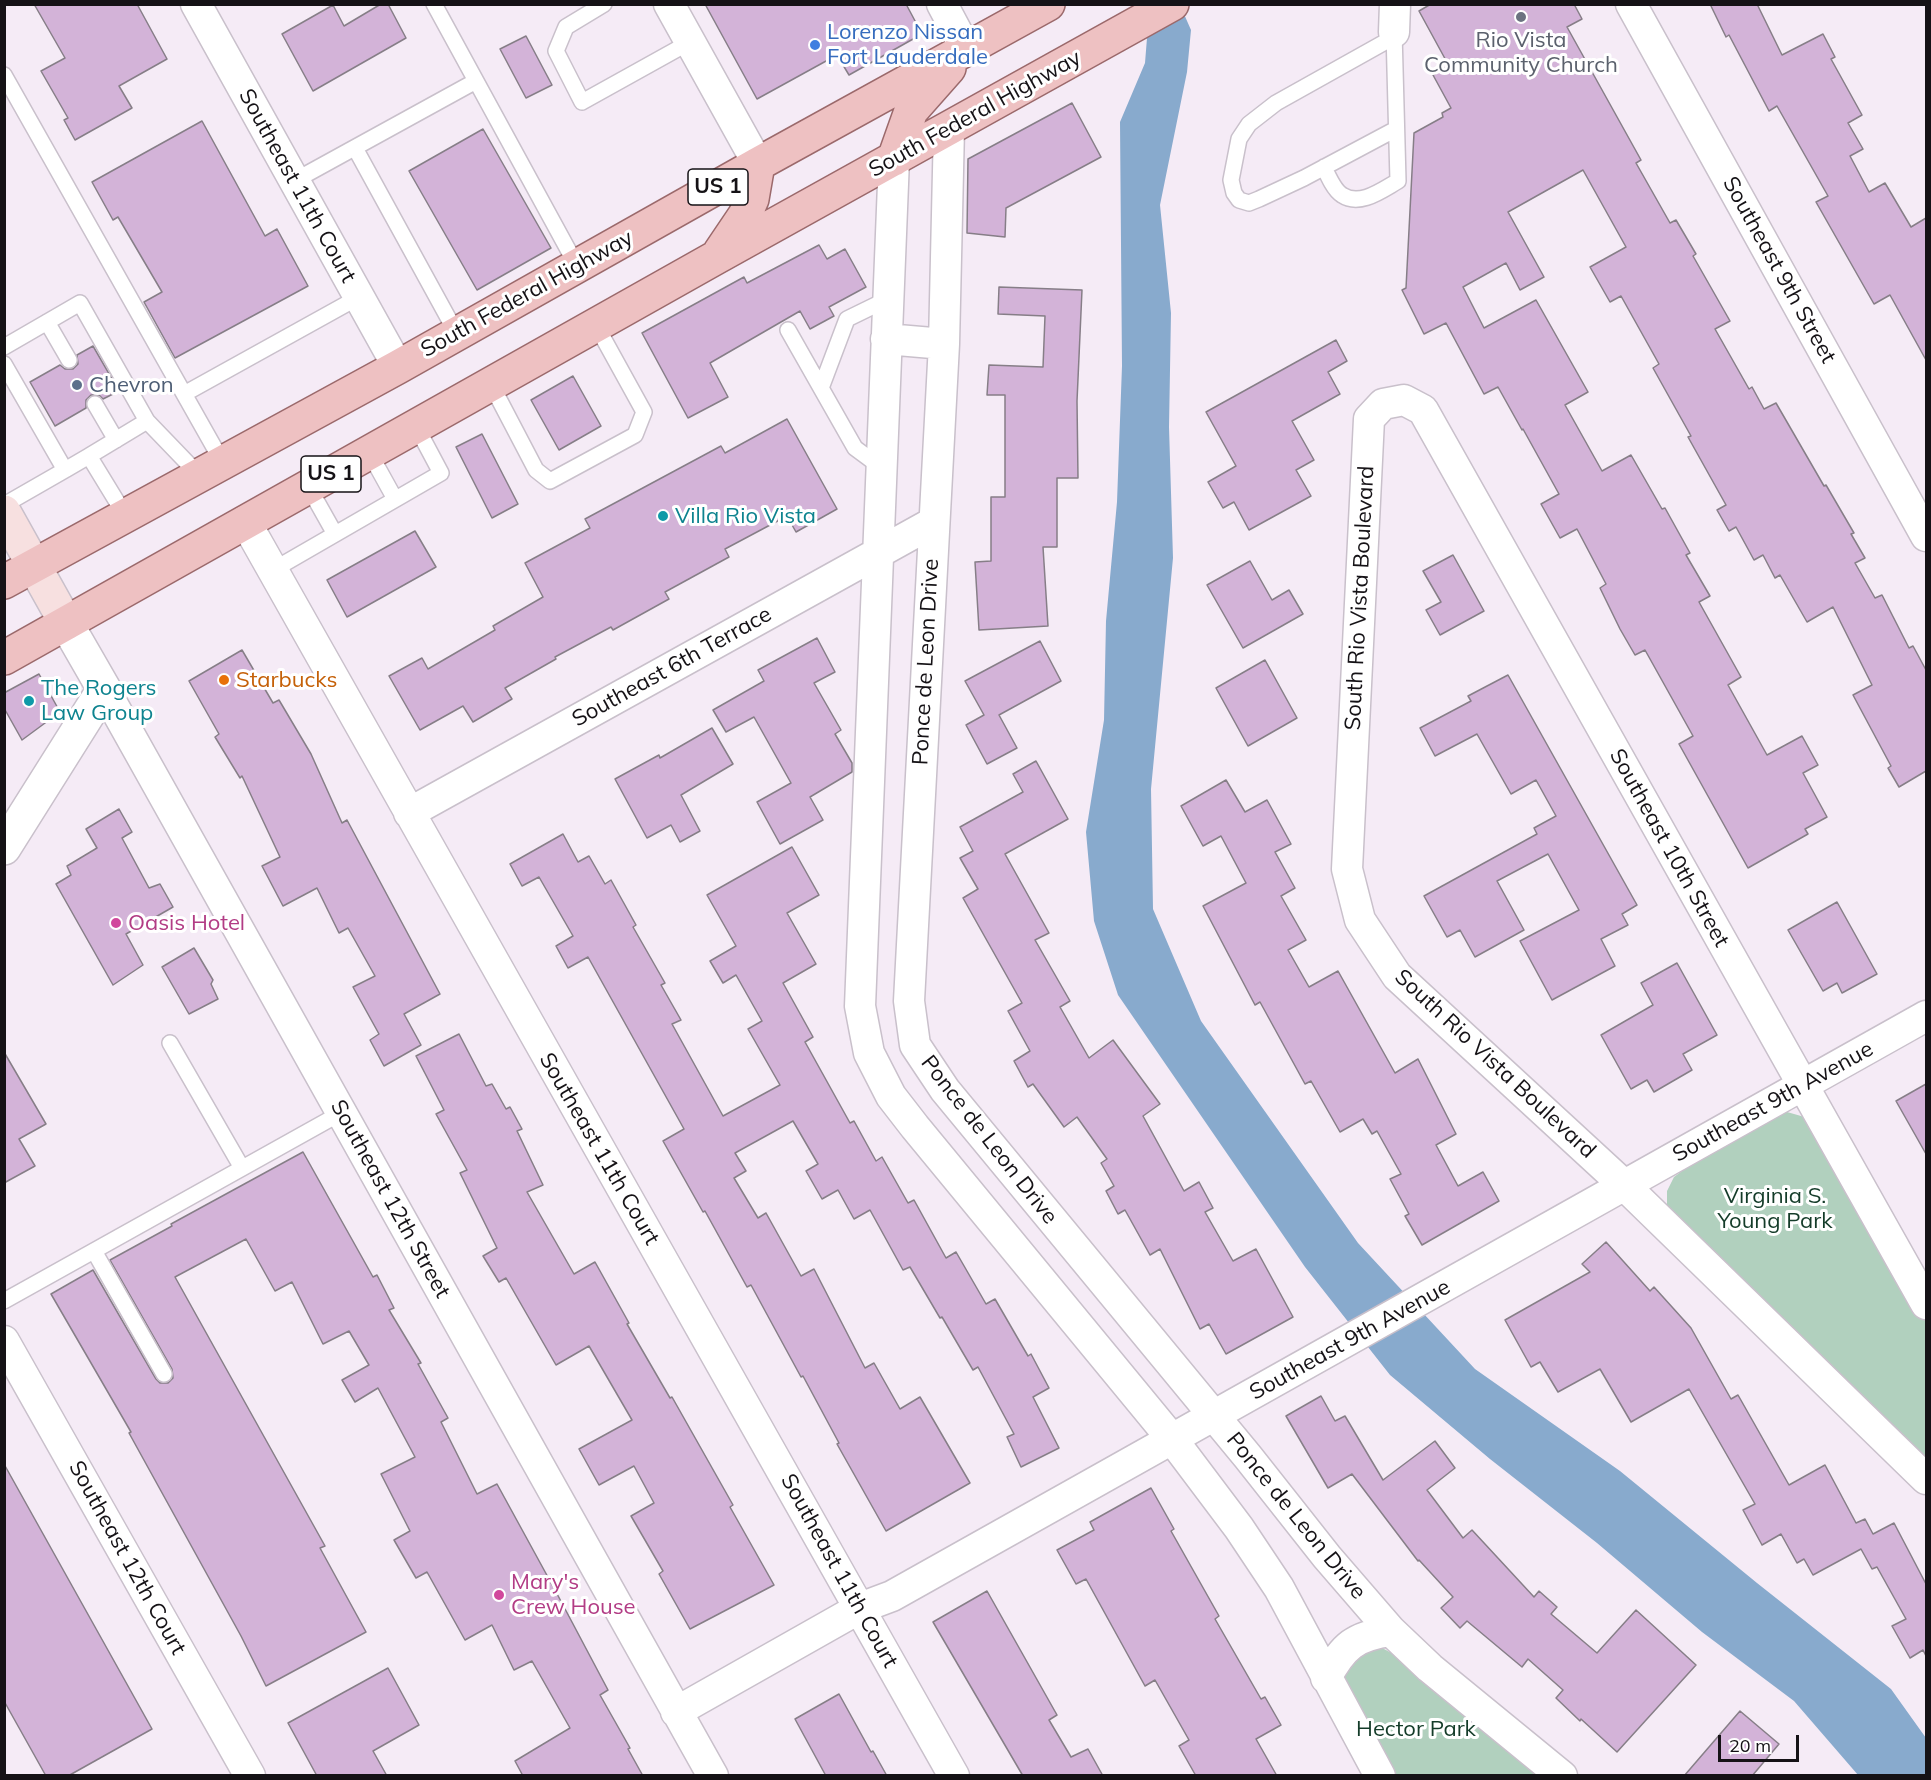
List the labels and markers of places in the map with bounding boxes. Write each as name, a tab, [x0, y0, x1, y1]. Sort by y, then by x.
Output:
marker: Rio Vista Community Church	[1514, 10, 1528, 24]
place label: Lorenzo Nissan Fort Lauderdale	[827, 19, 988, 70]
place label: Rio Vista Community Church	[1424, 27, 1618, 78]
marker: Lorenzo Nissan Fort Lauderdale	[808, 38, 822, 52]
place label: Chevron	[89, 372, 174, 398]
marker: Chevron	[70, 378, 84, 392]
place label: Villa Rio Vista	[675, 503, 816, 529]
marker: Villa Rio Vista	[656, 509, 670, 523]
place label: Starbucks	[236, 667, 337, 693]
marker: Starbucks	[217, 673, 231, 687]
place label: The Rogers Law Group	[41, 675, 156, 726]
marker: The Rogers Law Group	[22, 694, 36, 708]
place label: Oasis Hotel	[128, 910, 245, 936]
marker: Oasis Hotel	[109, 916, 123, 930]
place label: Mary's Crew House	[511, 1569, 636, 1621]
marker: Mary's Crew House	[492, 1588, 506, 1602]

